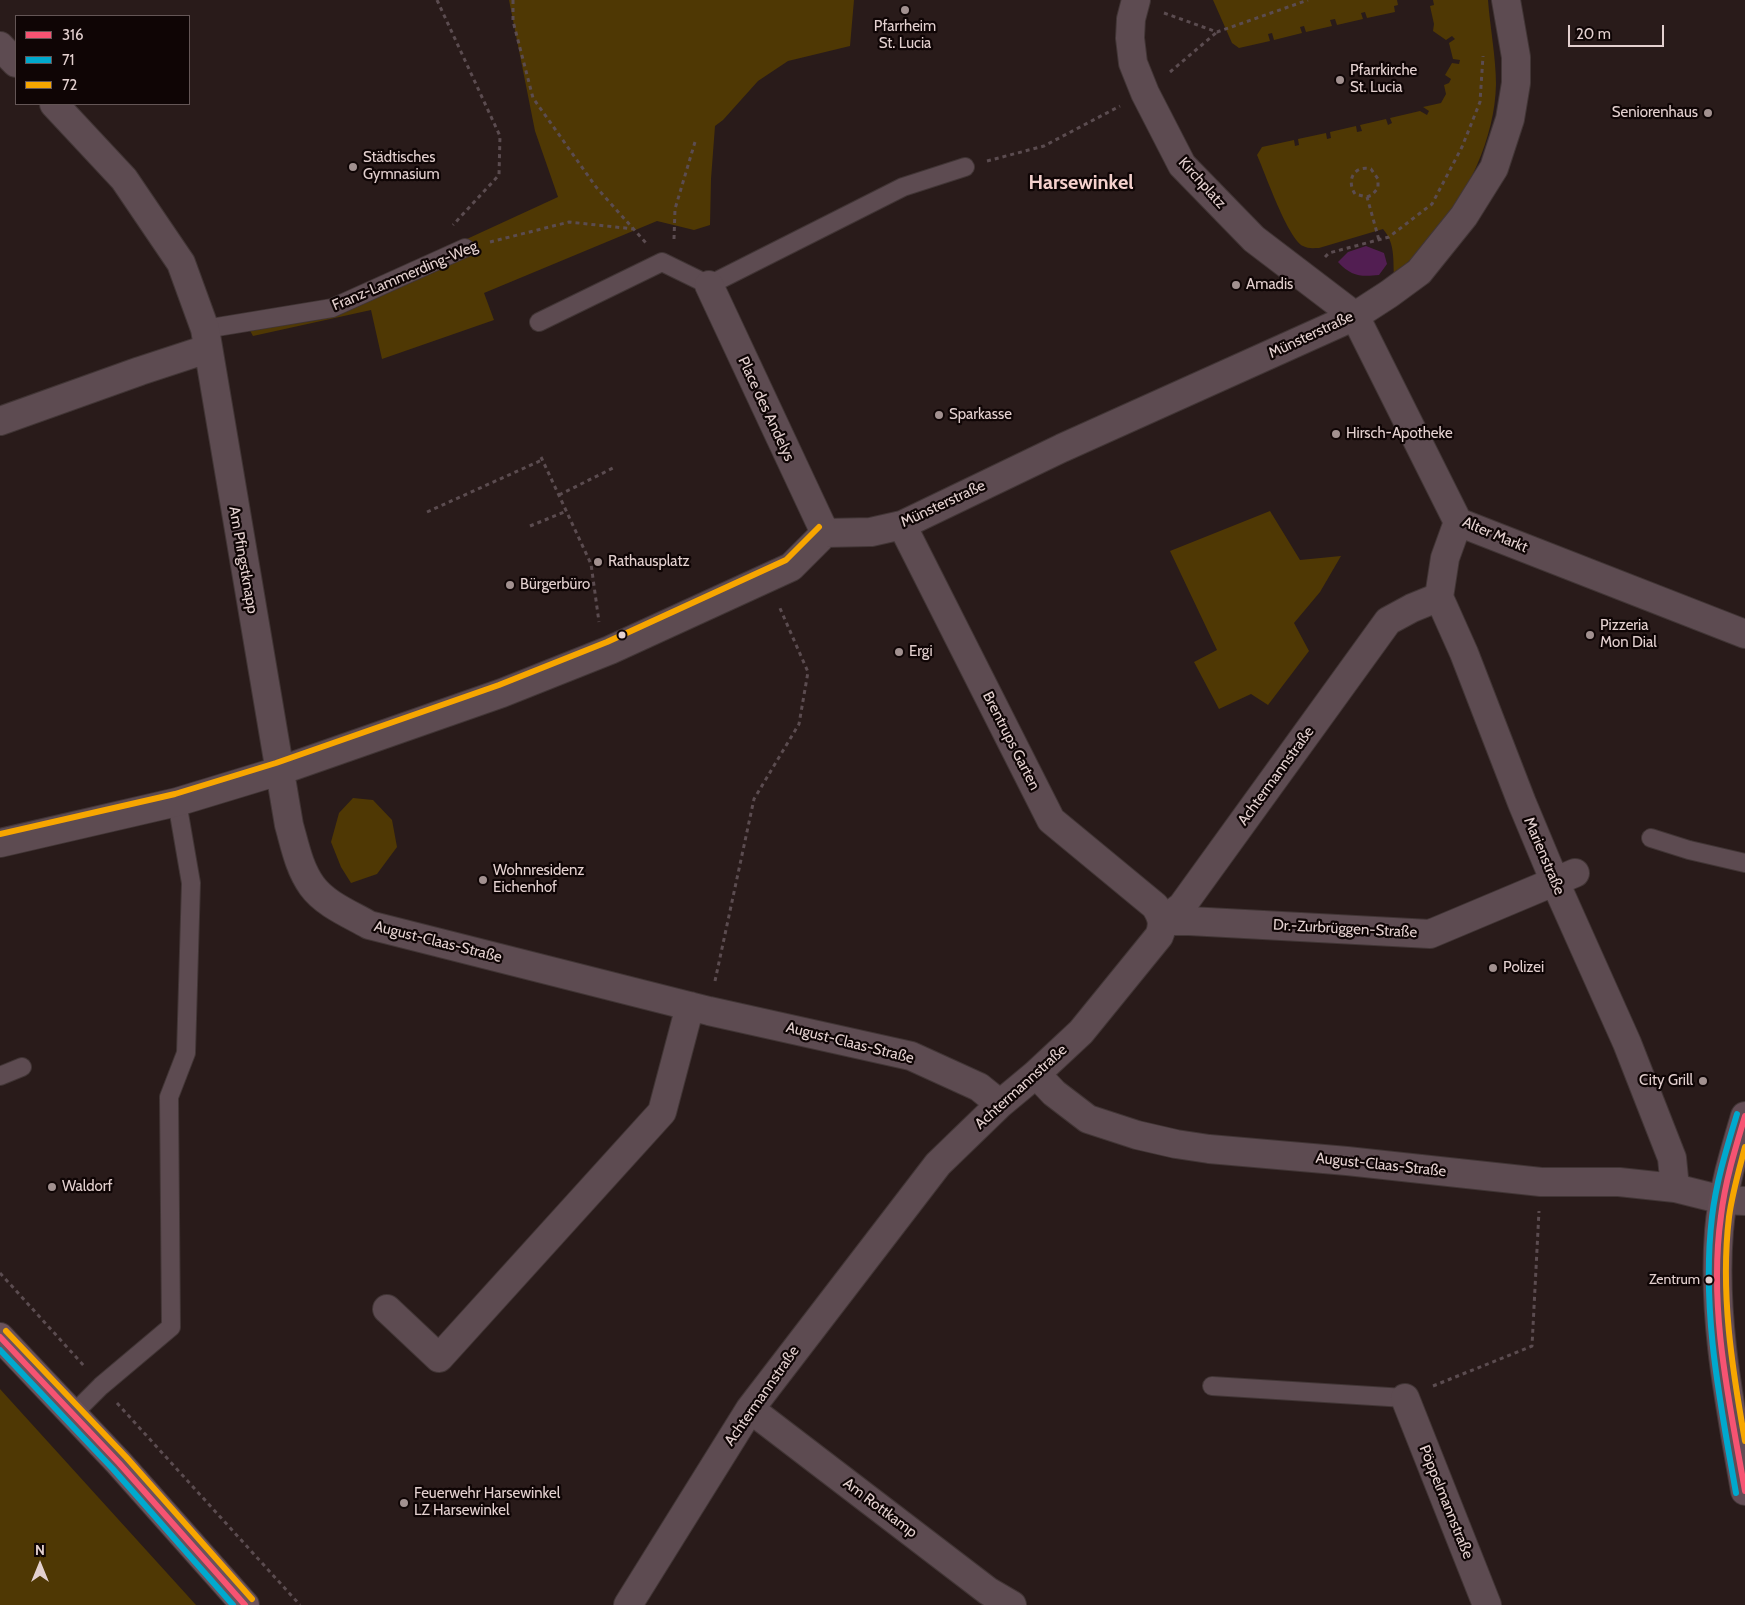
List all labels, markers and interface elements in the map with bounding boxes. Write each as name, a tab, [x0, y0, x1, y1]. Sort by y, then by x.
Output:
marker: Pfarrheim St. Lucia	[899, 4, 911, 16]
legend	[15, 15, 190, 105]
scale bar	[1570, 15, 1666, 47]
place label: Pfarrheim St. Lucia	[874, 18, 936, 53]
text: 20 m	[1576, 25, 1611, 43]
text: 316	[62, 26, 84, 44]
text: 71	[62, 51, 74, 69]
place label: Pfarrkirche St. Lucia	[1350, 62, 1417, 97]
marker: Pfarrkirche St. Lucia	[1334, 74, 1346, 86]
text: 72	[62, 76, 77, 94]
place label: Seniorenhaus	[1612, 104, 1698, 122]
marker: Seniorenhaus	[1702, 107, 1714, 119]
place label: Städtisches Gymnasium	[363, 149, 440, 184]
street label: Kirchplatz	[1174, 154, 1230, 212]
marker: Städtisches Gymnasium	[347, 161, 359, 173]
district label: Harsewinkel	[1029, 171, 1133, 195]
street label: Franz-Lammerding-Weg	[330, 237, 480, 315]
place label: Amadis	[1246, 276, 1293, 294]
marker: Amadis	[1230, 279, 1242, 291]
street label: Münsterstraße	[1266, 308, 1356, 362]
street label: Place des Andelys	[734, 354, 798, 464]
place label: Sparkasse	[949, 406, 1012, 424]
marker: Sparkasse	[933, 409, 945, 421]
place label: Hirsch-Apotheke	[1346, 425, 1453, 443]
marker: Hirsch-Apotheke	[1330, 428, 1342, 440]
street label: Münsterstraße	[898, 477, 988, 531]
street label: Am Pfingstknapp	[225, 505, 261, 615]
street label: Alter Markt	[1460, 513, 1530, 557]
place label: Rathausplatz	[608, 553, 690, 571]
marker: Rathausplatz	[592, 556, 604, 568]
place label: Bürgerbüro	[520, 576, 590, 594]
marker: Bürgerbüro	[504, 579, 516, 591]
place label: Pizzeria Mon Dial	[1600, 617, 1657, 652]
marker: Pizzeria Mon Dial	[1584, 629, 1596, 641]
unlabelled marker	[617, 630, 627, 640]
place label: Ergi	[909, 643, 933, 661]
marker: Ergi	[893, 646, 905, 658]
street label: Brentrups Garten	[978, 689, 1044, 793]
street label: Achtermannstraße	[1234, 723, 1318, 829]
street label: Marienstraße	[1520, 814, 1568, 898]
place label: Wohnresidenz Eichenhof	[493, 862, 584, 897]
marker: Wohnresidenz Eichenhof	[477, 874, 489, 886]
street label: Dr.-Zurbrüggen-Straße	[1272, 916, 1418, 942]
street label: August-Claas-Straße	[372, 917, 504, 967]
place label: Polizei	[1503, 959, 1544, 977]
marker: Polizei	[1487, 962, 1499, 974]
street label: August-Claas-Straße	[784, 1018, 916, 1068]
street label: Achtermannstraße	[971, 1041, 1071, 1133]
place label: City Grill	[1639, 1072, 1693, 1090]
marker: City Grill	[1697, 1075, 1709, 1087]
street label: August-Claas-Straße	[1315, 1149, 1447, 1181]
place label: Waldorf	[62, 1178, 113, 1196]
marker: Waldorf	[46, 1181, 58, 1193]
place label: Zentrum	[1649, 1272, 1700, 1288]
marker: Zentrum	[1704, 1275, 1714, 1285]
street label: Achtermannstraße	[721, 1343, 803, 1449]
street label: Pöppelmannstraße	[1415, 1443, 1477, 1561]
street label: Am Rottkamp	[839, 1474, 921, 1542]
place label: Feuerwehr Harsewinkel LZ Harsewinkel	[414, 1485, 560, 1520]
marker: Feuerwehr Harsewinkel LZ Harsewinkel	[398, 1497, 410, 1509]
north arrow	[15, 1540, 65, 1590]
text: N	[35, 1541, 45, 1559]

